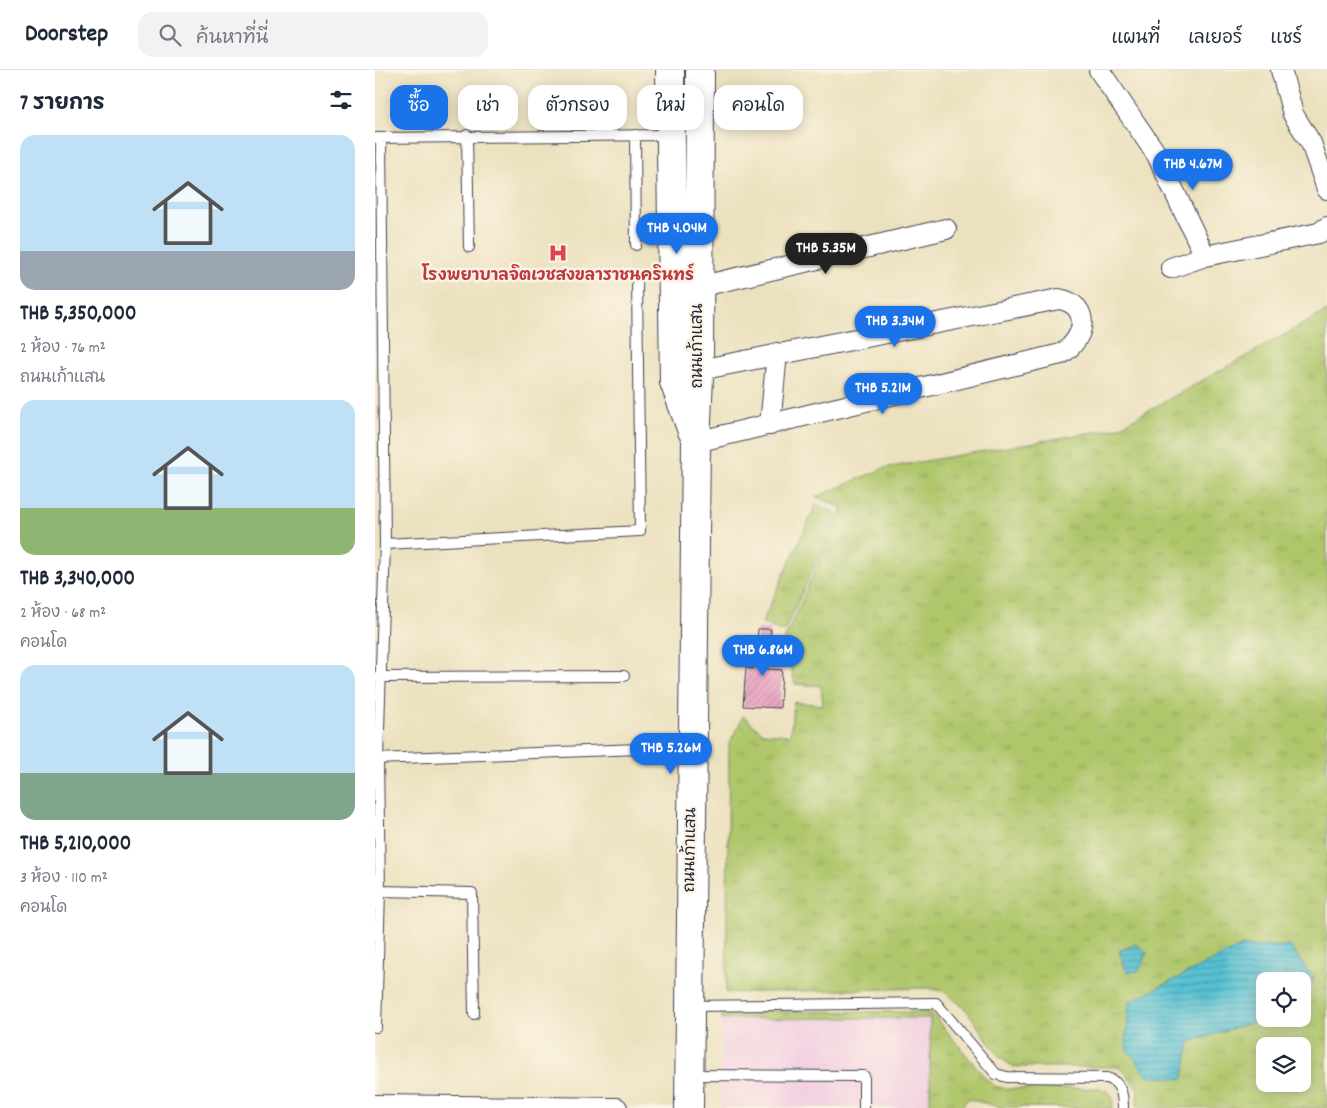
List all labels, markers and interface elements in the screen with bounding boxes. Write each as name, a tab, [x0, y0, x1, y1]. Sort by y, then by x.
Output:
search box	[138, 12, 488, 57]
text: Doorstep	[25, 18, 108, 52]
icon: search	[156, 21, 184, 49]
text: ค้นหาที่นี่	[196, 26, 268, 53]
text: แผนที่	[1112, 27, 1160, 52]
text: เลเยอร์	[1188, 27, 1242, 52]
text: แชร์	[1270, 27, 1302, 52]
chip: ซื้อ	[390, 85, 448, 130]
chip: เช่า	[458, 85, 518, 130]
chip: ตัวกรอง	[528, 85, 627, 130]
chip: ใหม่	[637, 85, 704, 130]
chip: คอนโด	[714, 85, 803, 130]
icon: filters	[327, 86, 355, 114]
text: 7 รายการ	[20, 90, 105, 120]
pin: THB 4.67M	[1136, 148, 1250, 191]
text: THB 4.67M	[1164, 153, 1222, 176]
icon: home	[143, 168, 233, 258]
pin: THB 4.04M	[620, 212, 734, 255]
text: THB 4.04M	[647, 217, 707, 240]
pin: THB 5.35M	[769, 232, 883, 275]
text: THB 5.35M	[796, 237, 856, 260]
hospital icon: โรงพยาบาลจิตเวชสงขลาราชนครินทร์	[547, 242, 569, 264]
place label: โรงพยาบาลจิตเวชสงขลาราชนครินทร์	[421, 263, 694, 288]
text: THB 5,350,000	[20, 300, 136, 330]
street label: ถนนเก้าแสน	[686, 303, 710, 389]
pin: THB 3.34M	[838, 306, 952, 348]
text: THB 3.34M	[866, 310, 924, 333]
text: 2 ห้อง · 76 m²	[20, 337, 106, 360]
text: ถนนเก้าแสน	[20, 367, 105, 390]
pin: THB 5.21M	[826, 372, 940, 415]
text: THB 5.21M	[855, 377, 911, 400]
icon: home	[143, 433, 233, 523]
text: THB 3,340,000	[20, 565, 135, 595]
text: 2 ห้อง · 68 m²	[20, 602, 106, 625]
text: คอนโด	[20, 632, 67, 655]
pin: THB 6.86M	[706, 634, 820, 677]
text: THB 6.86M	[733, 639, 793, 662]
icon: home	[143, 698, 233, 788]
pin: THB 5.26M	[614, 732, 728, 775]
text: THB 5.26M	[641, 737, 701, 760]
street label: ถนนเก้าแสน	[678, 807, 703, 893]
text: THB 5,210,000	[20, 830, 131, 860]
text: 3 ห้อง · 110 m²	[20, 867, 108, 890]
text: คอนโด	[20, 897, 67, 920]
map controls	[1256, 972, 1311, 1092]
button: locate	[1256, 972, 1311, 1027]
button: layers	[1256, 1037, 1311, 1092]

